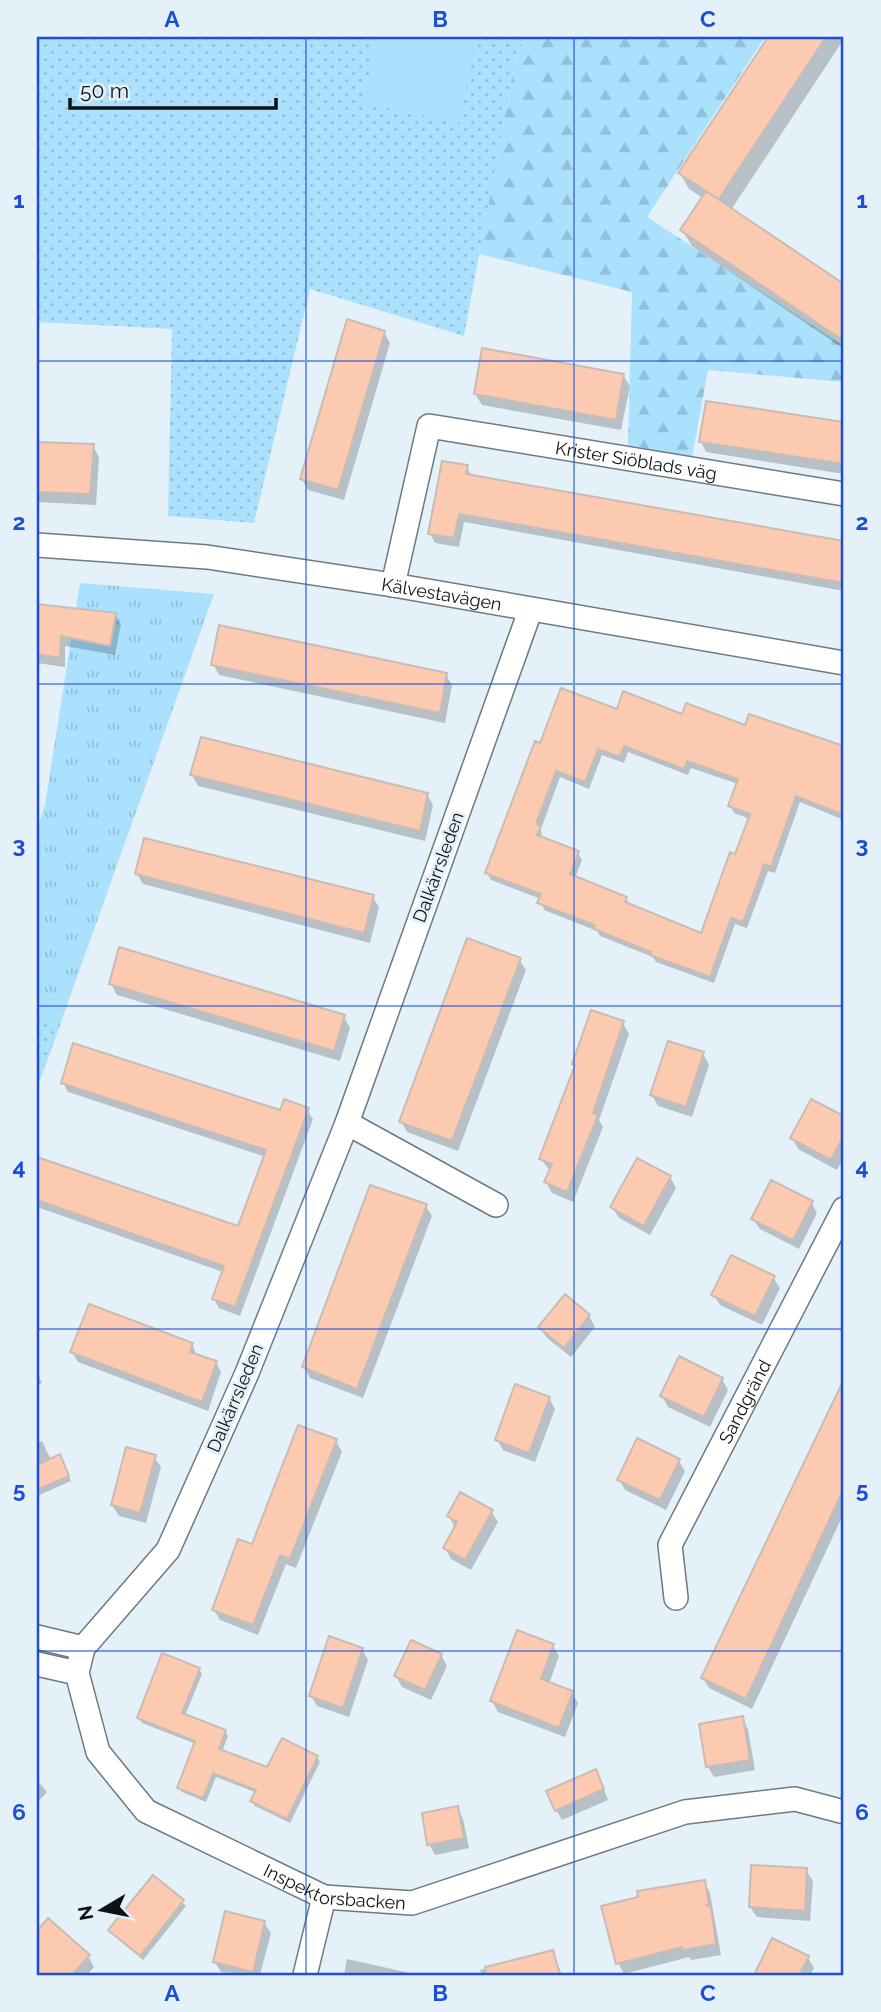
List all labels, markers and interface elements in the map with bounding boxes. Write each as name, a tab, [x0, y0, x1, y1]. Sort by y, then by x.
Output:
text: A	[164, 5, 180, 32]
text: B	[432, 5, 448, 32]
text: C	[700, 5, 716, 32]
scale bar	[70, 66, 276, 110]
text: 50 m	[80, 78, 129, 103]
text: 1	[13, 186, 25, 213]
text: 1	[856, 186, 868, 213]
street label: Krister Siöblads väg	[554, 436, 718, 484]
text: 2	[13, 508, 25, 535]
text: 2	[856, 508, 868, 535]
street label: Kälvestavägen	[380, 573, 503, 614]
street label: Dalkärrsleden	[408, 809, 468, 925]
text: 3	[13, 831, 25, 858]
text: 3	[856, 831, 868, 858]
text: 4	[12, 1153, 26, 1180]
text: 4	[855, 1153, 869, 1180]
street label: Dalkärrsleden	[203, 1341, 267, 1455]
street label: Sandgränd	[714, 1356, 775, 1447]
text: 5	[13, 1476, 26, 1503]
text: 5	[856, 1476, 869, 1503]
text: 6	[12, 1798, 26, 1825]
text: 6	[855, 1798, 869, 1825]
street label: Inspektorsbacken	[260, 1859, 407, 1913]
north arrow	[66, 1876, 136, 1946]
text: N	[73, 1904, 97, 1922]
text: A	[164, 1979, 180, 2006]
text: B	[432, 1979, 448, 2006]
text: C	[700, 1979, 716, 2006]

